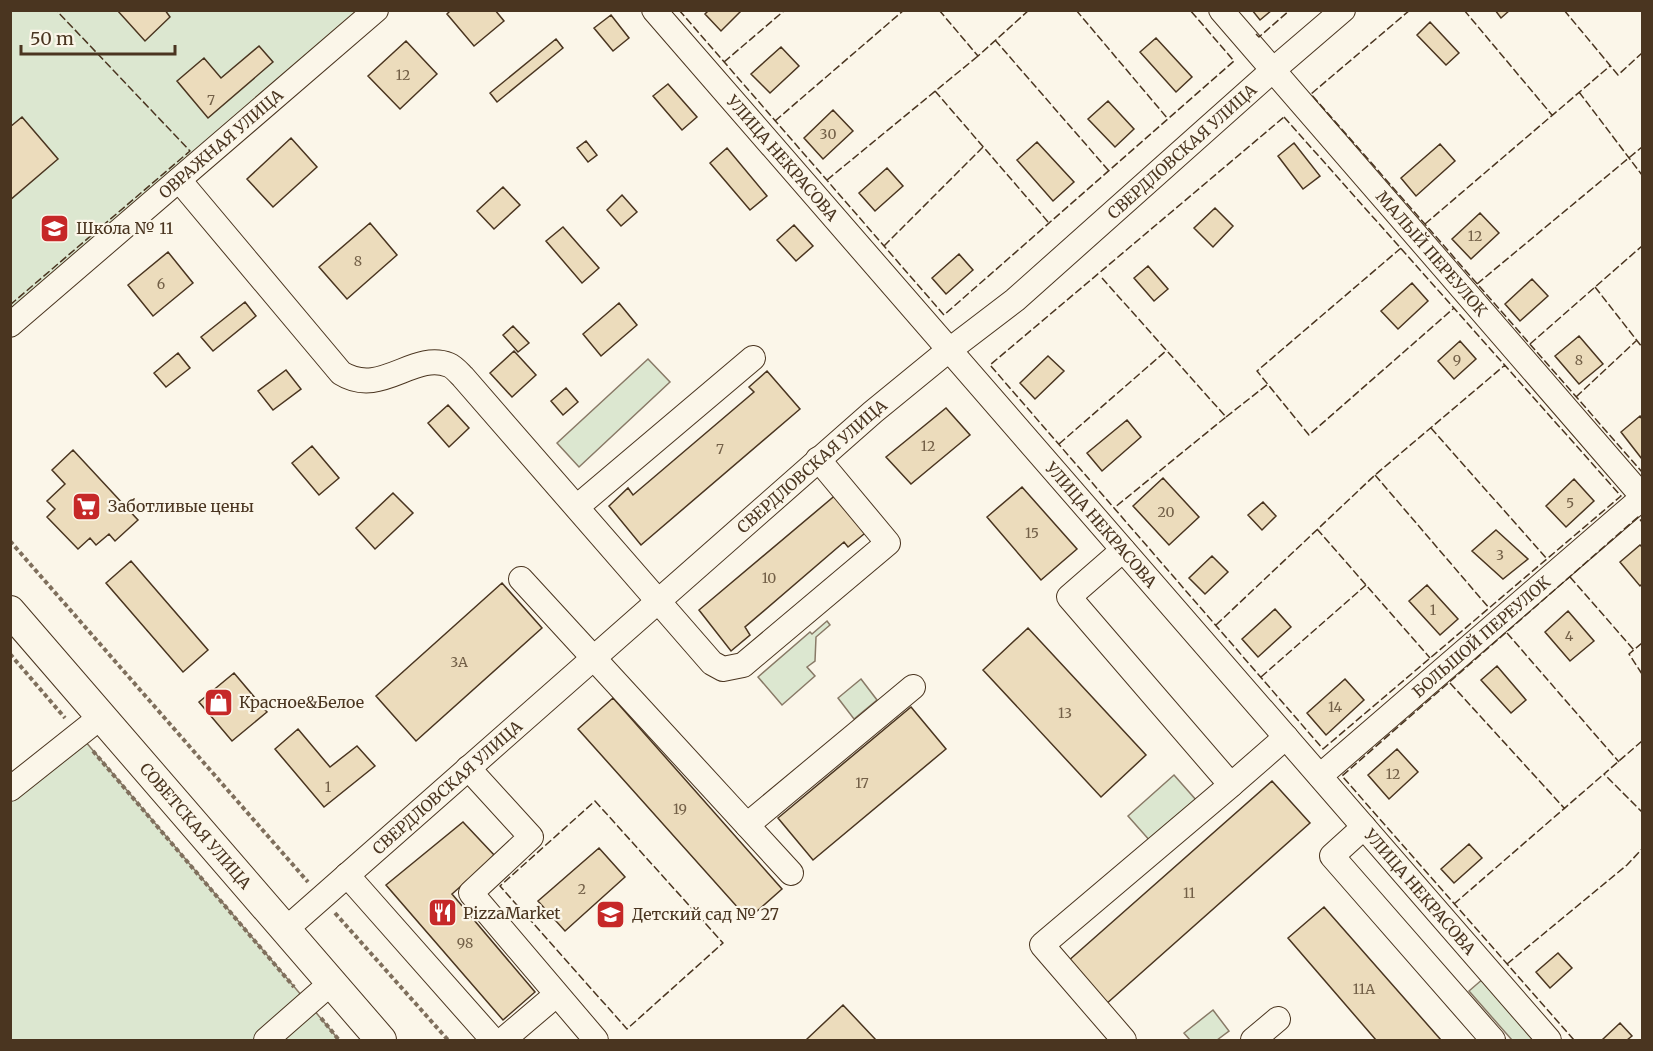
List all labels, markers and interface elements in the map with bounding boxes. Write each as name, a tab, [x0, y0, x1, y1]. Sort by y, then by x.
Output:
scale bar	[21, 18, 176, 56]
text: 50 m	[30, 27, 74, 50]
house number: 12	[396, 66, 410, 84]
street label: СВЕРДЛОВСКАЯ УЛИЦА	[1103, 79, 1261, 223]
street label: ОВРАЖНАЯ УЛИЦА	[155, 84, 287, 203]
street label: УЛИЦА НЕКРАСОВА	[722, 90, 843, 225]
house number: 7	[207, 91, 215, 109]
house number: 30	[820, 125, 836, 143]
street label: МАЛЫЙ ПЕРЕУЛОК	[1372, 187, 1492, 321]
school or university icon: Школа № 11	[39, 212, 71, 244]
place label: Школа № 11	[76, 218, 173, 238]
house number: 12	[1468, 227, 1482, 245]
house number: 8	[354, 252, 362, 270]
house number: 6	[157, 275, 165, 293]
house number: 9	[1453, 351, 1461, 369]
house number: 8	[1575, 351, 1583, 369]
street label: СВЕРДЛОВСКАЯ УЛИЦА	[733, 394, 891, 537]
house number: 12	[921, 437, 935, 455]
house number: 7	[716, 440, 724, 458]
street label: УЛИЦА НЕКРАСОВА	[1041, 457, 1162, 592]
supermarket icon: Заботливые цены	[71, 490, 103, 522]
house number: 5	[1566, 494, 1574, 512]
place label: Заботливые цены	[108, 496, 254, 516]
house number: 20	[1157, 503, 1175, 521]
house number: 15	[1025, 524, 1039, 542]
house number: 3	[1496, 546, 1504, 564]
house number: 10	[762, 569, 776, 587]
street label: БОЛЬШОЙ ПЕРЕУЛОК	[1408, 571, 1555, 702]
house number: 1	[1430, 601, 1436, 619]
house number: 4	[1565, 627, 1574, 645]
house number: 3А	[450, 653, 468, 671]
shop icon: Красное&Белое	[202, 686, 234, 718]
place label: Красное&Белое	[239, 692, 364, 712]
house number: 14	[1328, 698, 1342, 716]
house number: 13	[1058, 704, 1072, 722]
street label: СВЕРДЛОВСКАЯ УЛИЦА	[368, 716, 527, 858]
street label: СОВЕТСКАЯ УЛИЦА	[136, 759, 256, 894]
house number: 12	[1386, 765, 1400, 783]
house number: 17	[855, 774, 869, 792]
house number: 1	[325, 778, 331, 796]
house number: 19	[673, 800, 687, 818]
street label: УЛИЦА НЕКРАСОВА	[1359, 824, 1481, 959]
house number: 2	[578, 880, 586, 898]
house number: 11	[1183, 884, 1195, 902]
restaurant icon: PizzaMarket	[426, 897, 458, 929]
school or university icon: Детский сад № 27	[595, 898, 627, 930]
place label: PizzaMarket	[463, 903, 561, 923]
place label: Детский сад № 27	[632, 904, 779, 924]
house number: 98	[457, 934, 473, 952]
house number: 11А	[1353, 980, 1375, 998]

